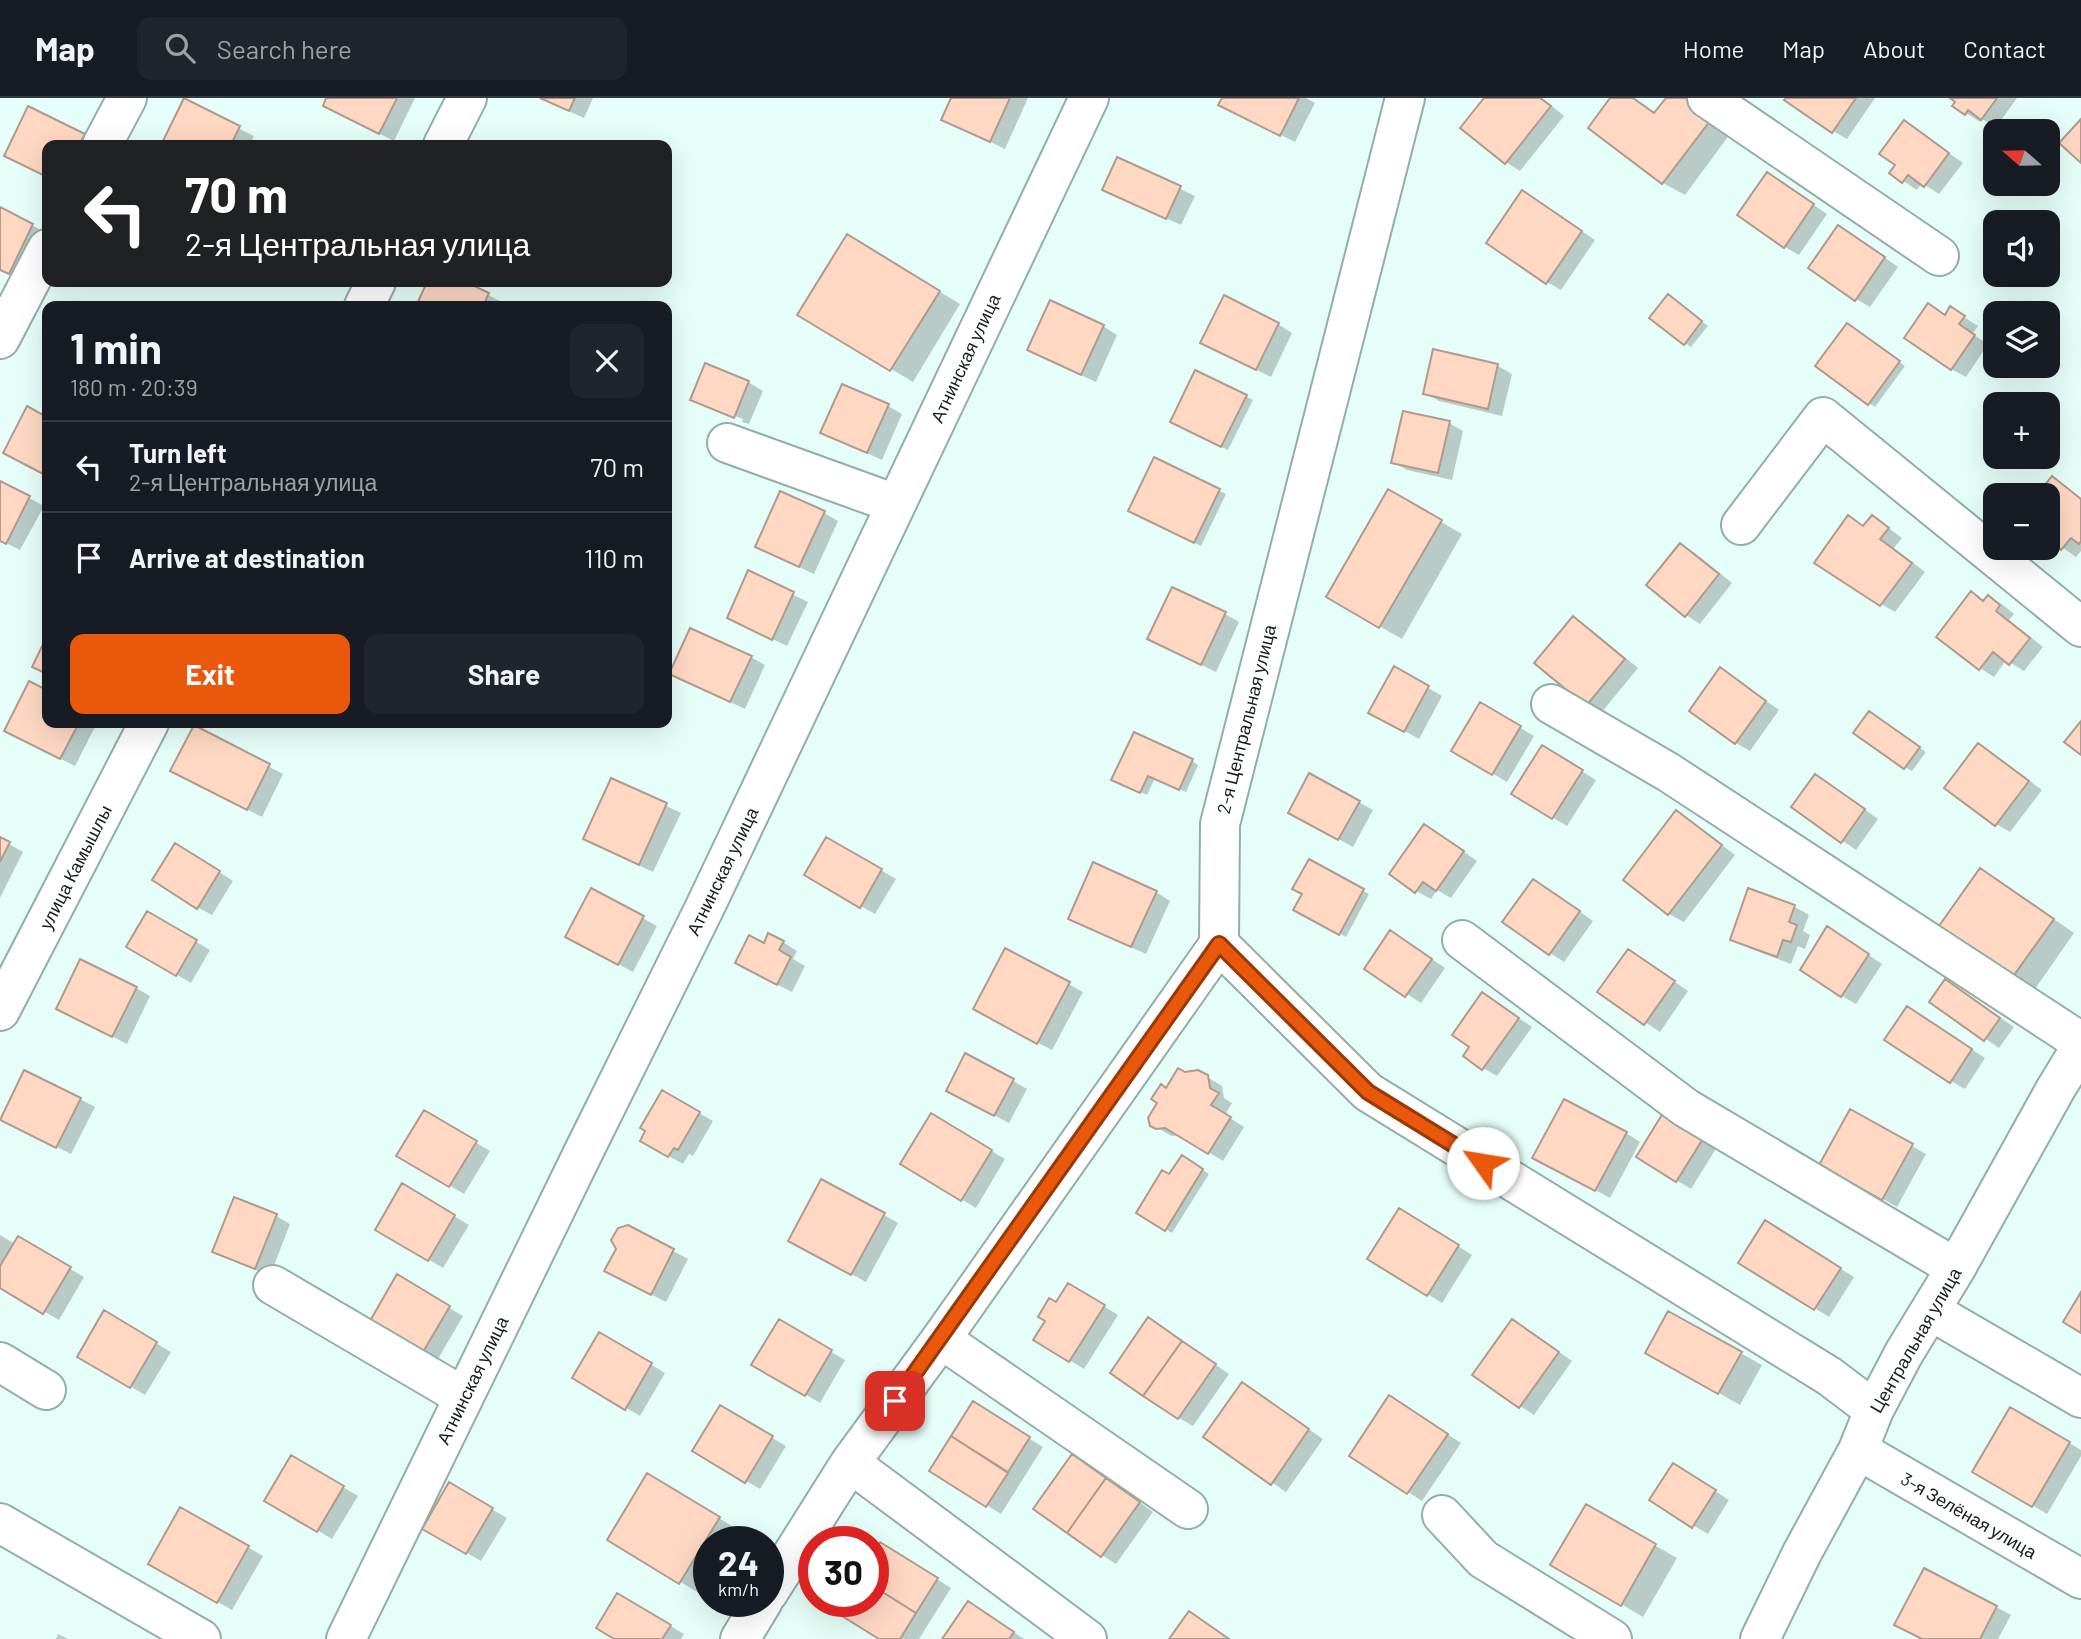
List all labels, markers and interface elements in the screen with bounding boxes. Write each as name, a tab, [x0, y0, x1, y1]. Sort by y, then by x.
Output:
search box	[137, 17, 627, 80]
text: Map	[35, 28, 95, 68]
icon: search	[161, 29, 199, 67]
text: Search here	[217, 33, 352, 64]
text: Home	[1683, 34, 1744, 63]
text: Map	[1782, 34, 1825, 63]
text: About	[1863, 34, 1925, 63]
text: Contact	[1963, 34, 2046, 63]
north arrow	[1983, 119, 2060, 196]
map controls	[1983, 119, 2060, 560]
text: 70 m	[185, 164, 288, 223]
icon: left	[70, 168, 161, 259]
button: sound	[1983, 210, 2060, 287]
text: 2-я Центральная улица	[185, 224, 530, 262]
street label: Атнинская улица	[925, 289, 1005, 426]
button: layers	[1983, 301, 2060, 378]
text: 1 min	[70, 322, 162, 372]
button: close	[570, 324, 644, 398]
text: 180 m · 20:39	[70, 373, 198, 401]
button: +	[1983, 392, 2060, 469]
text: Turn left	[129, 437, 227, 468]
icon: left	[70, 448, 108, 486]
text: 70 m	[590, 451, 644, 482]
text: 2-я Центральная улица	[129, 468, 377, 496]
button: −	[1983, 483, 2060, 560]
icon: arrive	[70, 539, 108, 577]
text: Arrive at destination	[129, 542, 365, 573]
text: 110 m	[584, 542, 644, 573]
street label: 2-я Центральная улица	[1212, 621, 1280, 816]
button: Exit	[70, 634, 350, 714]
button: Share	[364, 634, 644, 714]
street label: улица Камышлы	[34, 801, 116, 933]
street label: Атнинская улица	[681, 802, 763, 939]
position arrow	[1446, 1126, 1520, 1200]
street label: Центральная улица	[1864, 1263, 1966, 1417]
street label: Атнинская улица	[431, 1311, 513, 1448]
pin	[865, 1371, 925, 1431]
icon: arrive	[876, 1382, 914, 1420]
street label: 3-я Зелёная улица	[1897, 1467, 2042, 1563]
speed limit sign: 30	[798, 1526, 889, 1617]
text: 24	[718, 1541, 759, 1583]
text: km/h	[718, 1578, 759, 1600]

